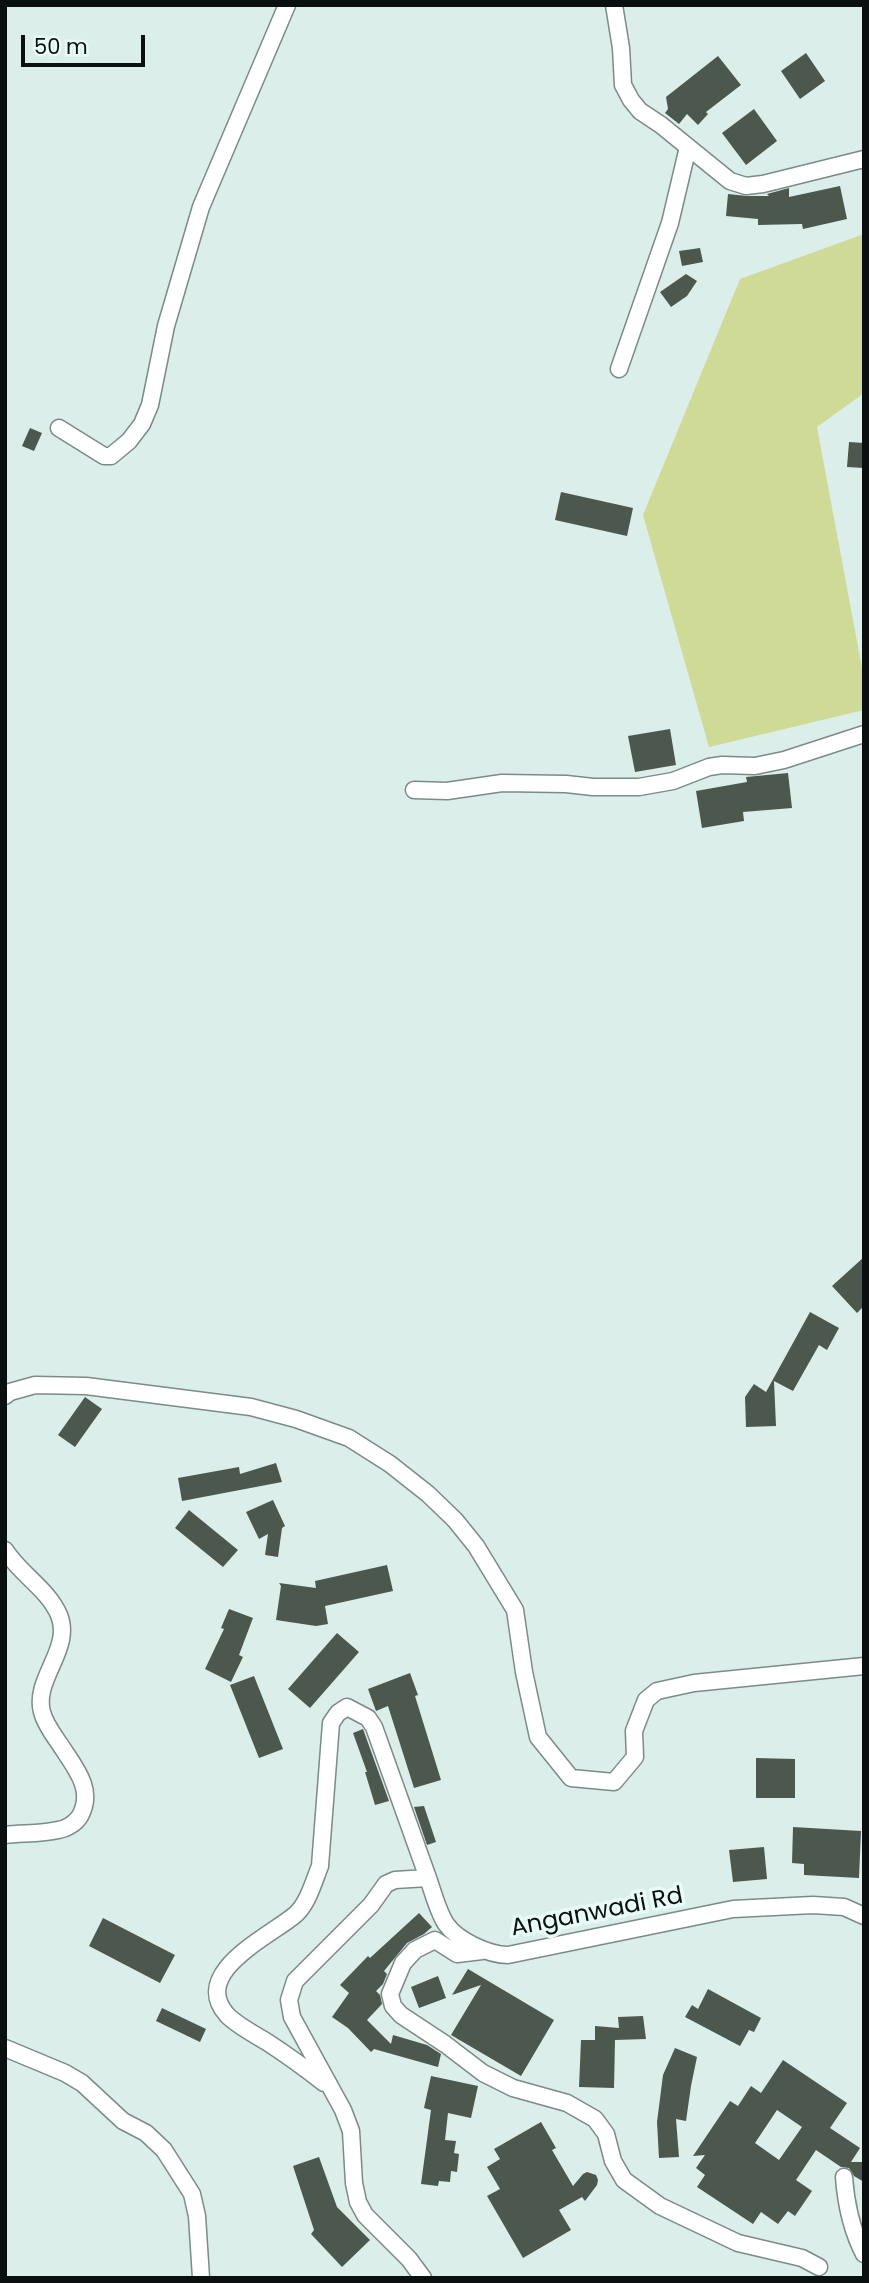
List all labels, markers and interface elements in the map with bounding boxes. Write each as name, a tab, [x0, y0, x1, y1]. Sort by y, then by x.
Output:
scale bar	[24, 21, 149, 65]
text: 50 m	[34, 32, 88, 61]
street label: Anganwadi Rd	[509, 1882, 685, 1944]

